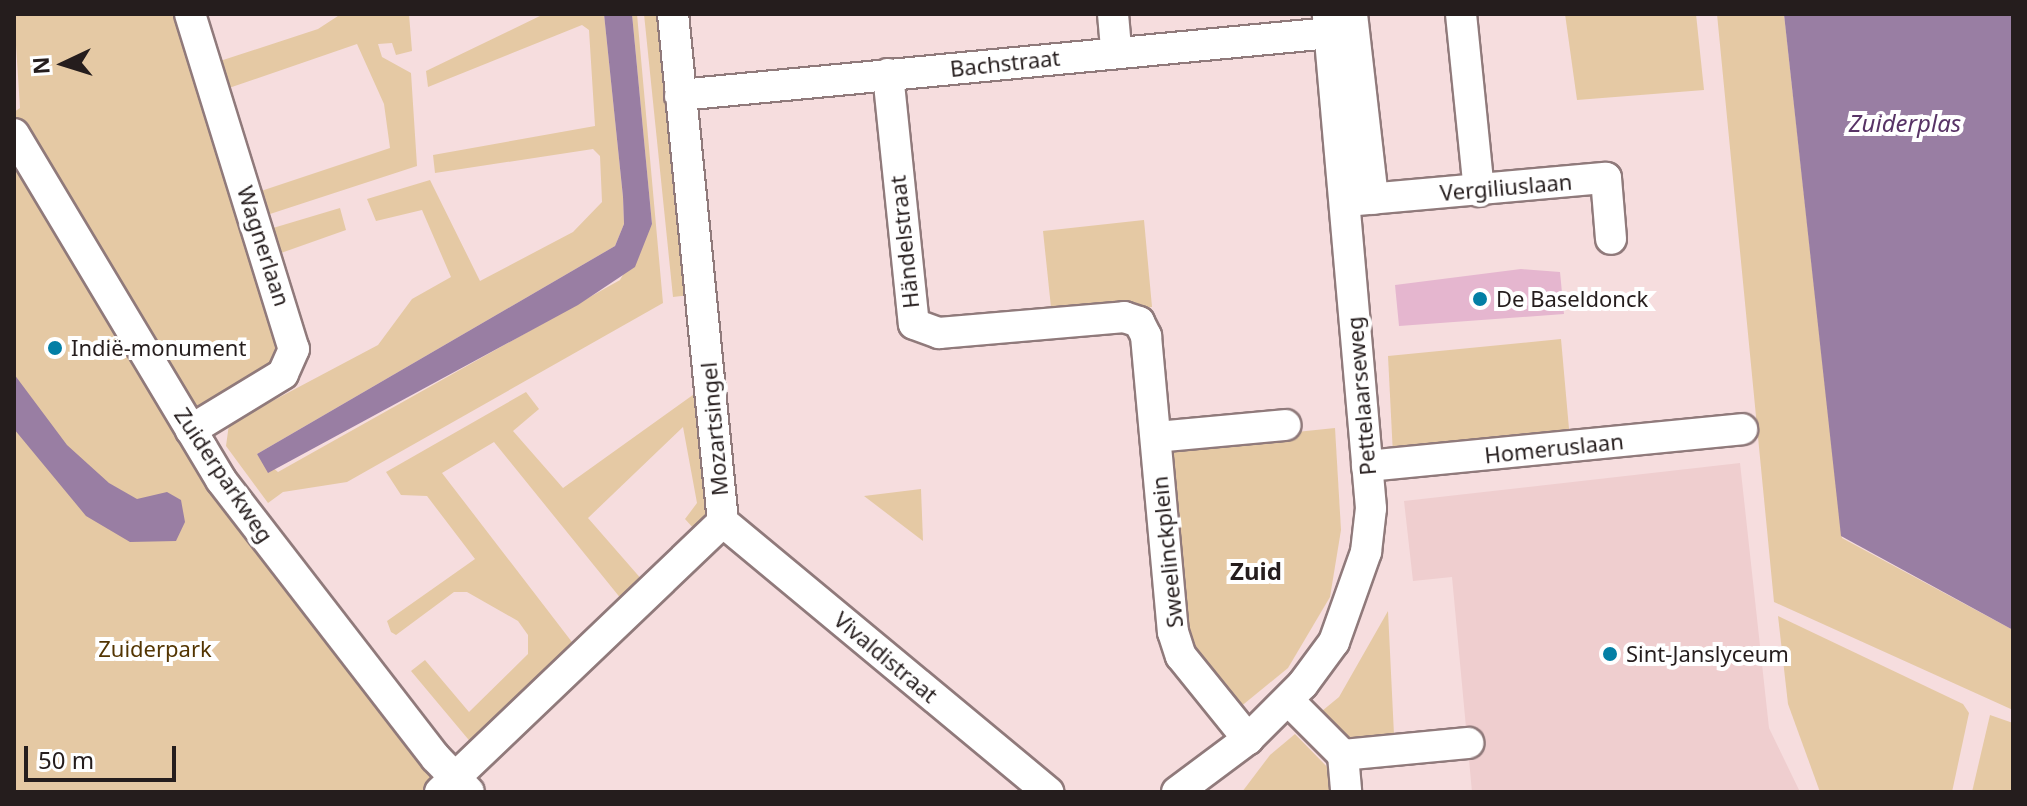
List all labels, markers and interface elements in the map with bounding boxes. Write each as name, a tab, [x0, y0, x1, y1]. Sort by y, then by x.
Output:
north arrow	[24, 24, 104, 104]
street label: Bachstraat	[949, 44, 1061, 82]
text: N	[24, 56, 56, 76]
water label: Zuiderplas	[1849, 109, 1961, 137]
street label: Vergiliuslaan	[1439, 168, 1573, 206]
street label: Händelstraat	[884, 174, 924, 310]
street label: Wagnerlaan	[232, 183, 296, 309]
place label: De Baseldonck	[1496, 286, 1648, 312]
marker: De Baseldonck	[1471, 290, 1489, 308]
street label: Pettelaarseweg	[1341, 316, 1381, 476]
place label: Indië-monument	[71, 335, 246, 361]
marker: Indië-monument	[46, 339, 64, 357]
street label: Mozartsingel	[695, 361, 733, 497]
street label: Zuiderparkweg	[169, 403, 279, 547]
street label: Homeruslaan	[1483, 428, 1625, 468]
street label: Sweelinckplein	[1146, 475, 1188, 629]
district label: Zuid	[1230, 557, 1282, 585]
street label: Vivaldistraat	[829, 606, 943, 708]
park label: Zuiderpark	[98, 636, 212, 662]
place label: Sint-Janslyceum	[1626, 641, 1789, 667]
marker: Sint-Janslyceum	[1601, 645, 1619, 663]
scale bar	[28, 730, 180, 780]
text: 50 m	[38, 743, 94, 776]

